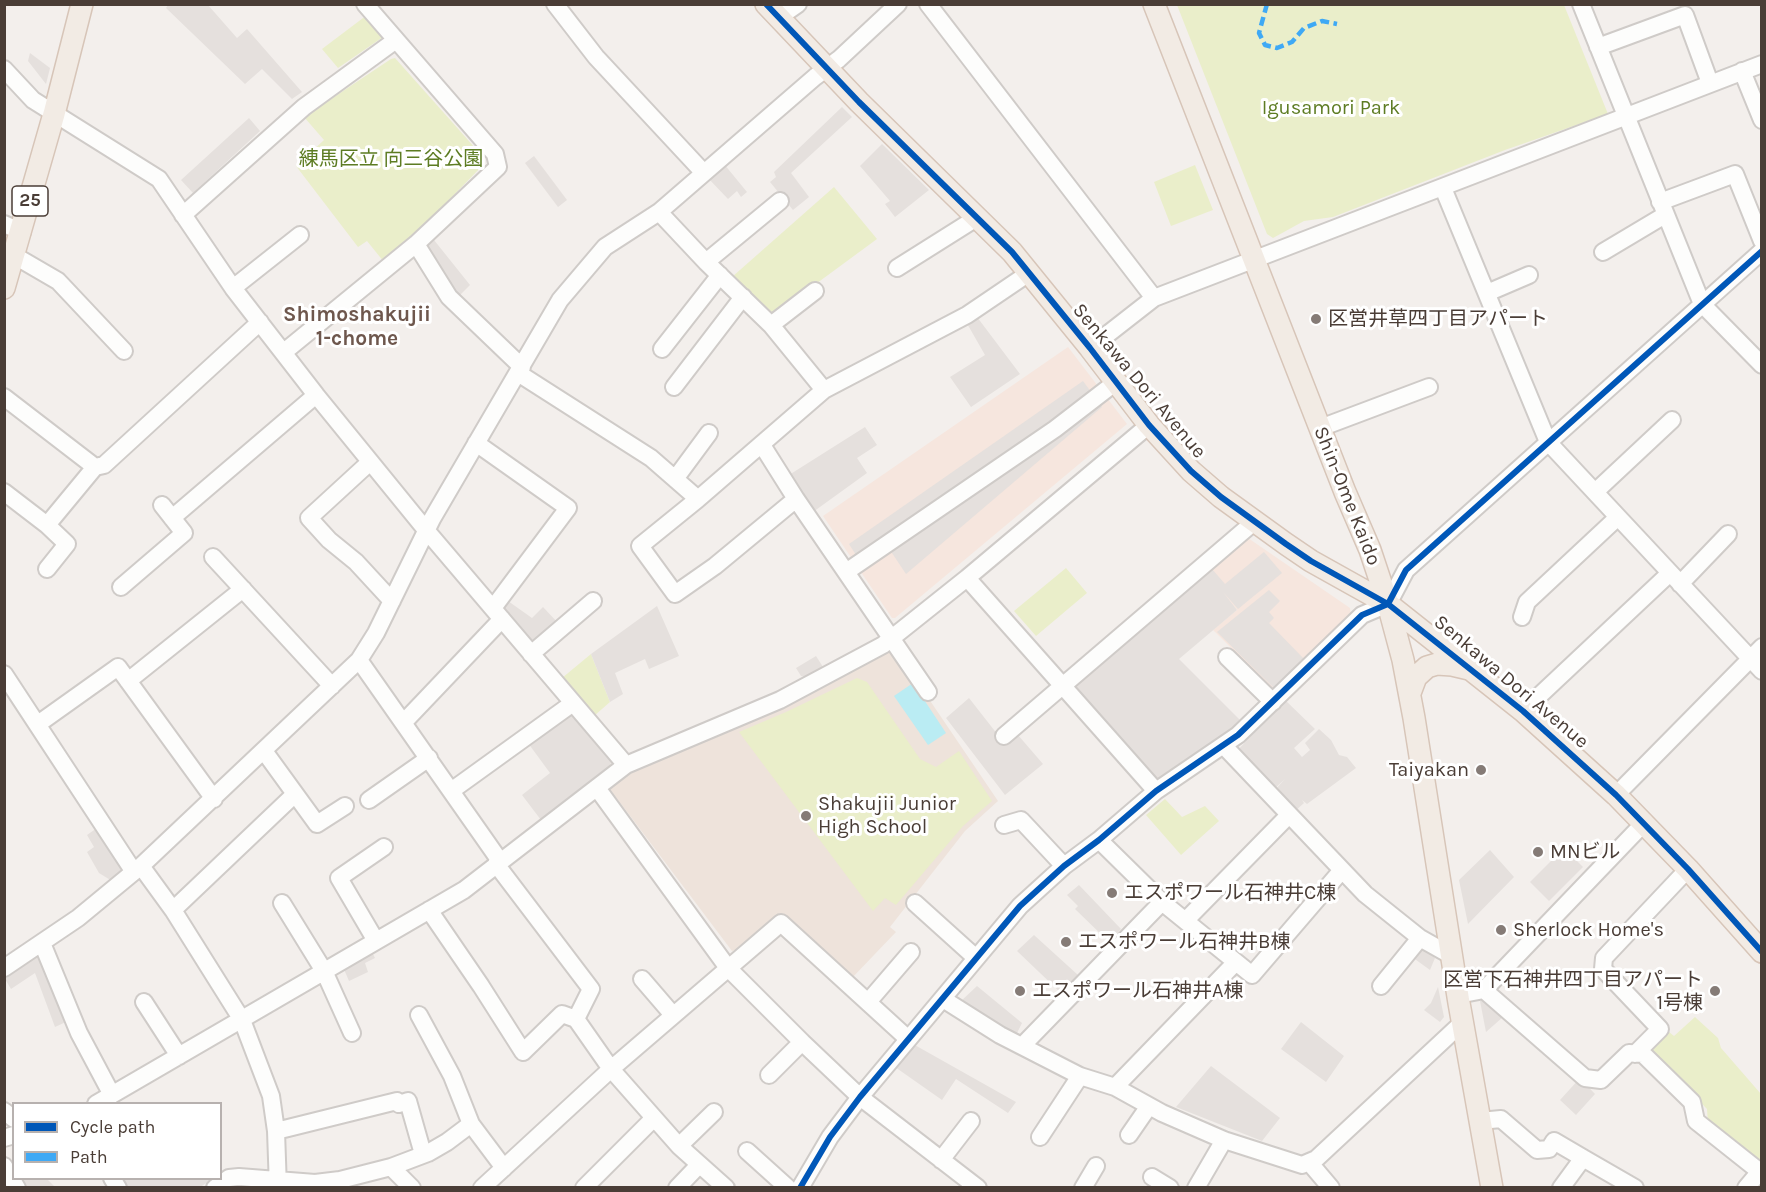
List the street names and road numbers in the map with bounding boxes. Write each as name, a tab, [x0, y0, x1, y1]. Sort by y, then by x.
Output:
road number: 25	[12, 186, 48, 216]
street label: Senkawa Dori Avenue	[1067, 299, 1211, 463]
street label: Shin-Ome Kaido	[1308, 423, 1386, 569]
street label: Senkawa Dori Avenue	[1429, 610, 1593, 754]

